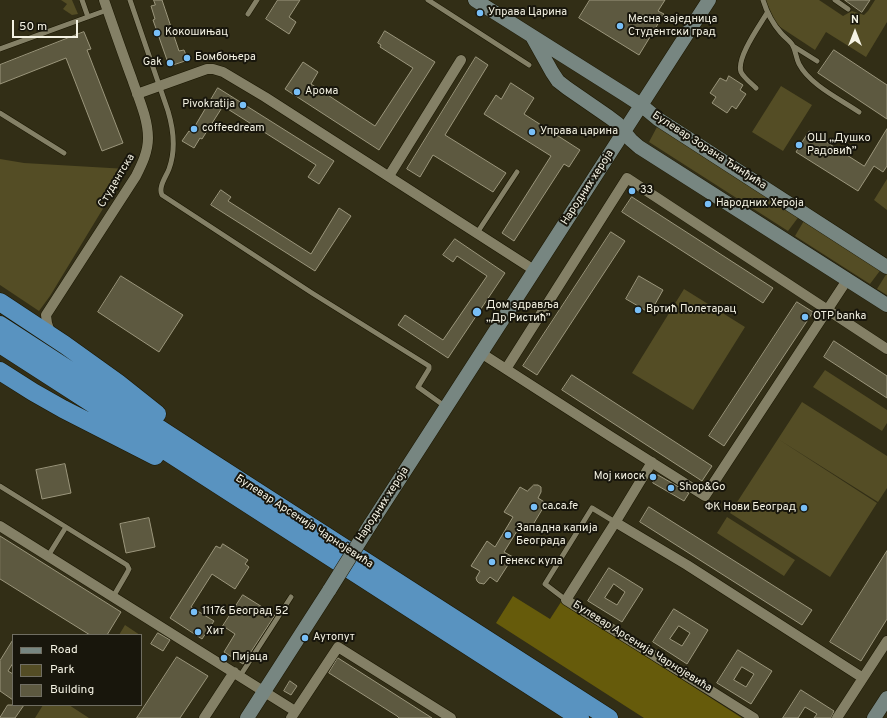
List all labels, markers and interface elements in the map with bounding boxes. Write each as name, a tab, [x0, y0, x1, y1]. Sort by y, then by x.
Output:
place label: Управа Царина	[488, 6, 567, 20]
marker: Управа Царина	[475, 8, 485, 18]
scale bar	[14, 12, 80, 38]
north arrow	[835, 12, 875, 52]
place label: Месна заједница Студентски град	[628, 13, 717, 39]
text: N	[851, 13, 859, 27]
text: 50 m	[19, 19, 47, 35]
marker: Месна заједница Студентски град	[615, 21, 625, 31]
place label: Кокошињац	[165, 26, 228, 40]
marker: Кокошињац	[152, 28, 162, 38]
place label: Бомбоњера	[195, 51, 256, 65]
marker: Бомбоњера	[182, 53, 192, 63]
place label: Gak	[143, 56, 162, 70]
marker: Gak	[165, 58, 175, 68]
place label: Арома	[305, 85, 338, 99]
marker: Арома	[292, 87, 302, 97]
place label: Pivokratija	[182, 98, 235, 112]
marker: Pivokratija	[238, 100, 248, 110]
street label: Булевар Зорана Ђинђића	[649, 109, 769, 193]
place label: coffeedream	[202, 122, 265, 136]
marker: coffeedream	[189, 124, 199, 134]
place label: Управа царина	[540, 125, 618, 139]
marker: Управа царина	[527, 127, 537, 137]
place label: ОШ „Душко Радовић”	[807, 132, 871, 158]
marker: ОШ „Душко Радовић”	[794, 140, 804, 150]
street label: Народних хероја	[559, 148, 617, 228]
street label: Студентска	[96, 152, 138, 210]
place label: 33	[640, 184, 653, 198]
marker: 33	[627, 186, 637, 196]
place label: Народних Хероја	[716, 197, 804, 211]
marker: Народних Хероја	[703, 199, 713, 209]
place label: Дом здравља „Др Ристић”	[486, 299, 559, 325]
place label: Вртић Полетарац	[646, 303, 736, 317]
marker: Вртић Полетарац	[633, 305, 643, 315]
marker: Дом здравља „Др Ристић”	[471, 306, 483, 318]
place label: OTP banka	[813, 310, 866, 324]
marker: OTP banka	[800, 312, 810, 322]
street label: Народних хероја	[354, 465, 412, 545]
place label: Мој киоск	[594, 470, 645, 484]
street label: Булевар Арсенија Чарнојевића	[233, 472, 375, 572]
marker: Мој киоск	[648, 472, 658, 482]
place label: Shop&Go	[679, 481, 725, 495]
marker: Shop&Go	[666, 483, 676, 493]
place label: ca.ca.fe	[542, 500, 578, 514]
place label: ФК Нови Београд	[705, 501, 796, 515]
marker: ca.ca.fe	[529, 502, 539, 512]
marker: ФК Нови Београд	[799, 503, 809, 513]
place label: Западна капија Београда	[516, 522, 597, 548]
marker: Западна капија Београда	[503, 530, 513, 540]
place label: Генекс кула	[500, 555, 563, 569]
marker: Генекс кула	[487, 557, 497, 567]
street label: Булевар Арсенија Чарнојевића	[570, 599, 714, 695]
place label: 11176 Београд 52	[202, 605, 288, 619]
marker: 11176 Београд 52	[189, 607, 199, 617]
place label: Хит	[206, 625, 224, 639]
marker: Хит	[193, 627, 203, 637]
place label: Аутопут	[313, 631, 355, 645]
marker: Аутопут	[300, 633, 310, 643]
legend	[12, 634, 142, 706]
text: Road	[50, 642, 78, 658]
place label: Пијаца	[232, 651, 268, 665]
marker: Пијаца	[219, 653, 229, 663]
text: Park	[50, 662, 75, 678]
text: Building	[50, 682, 94, 698]

